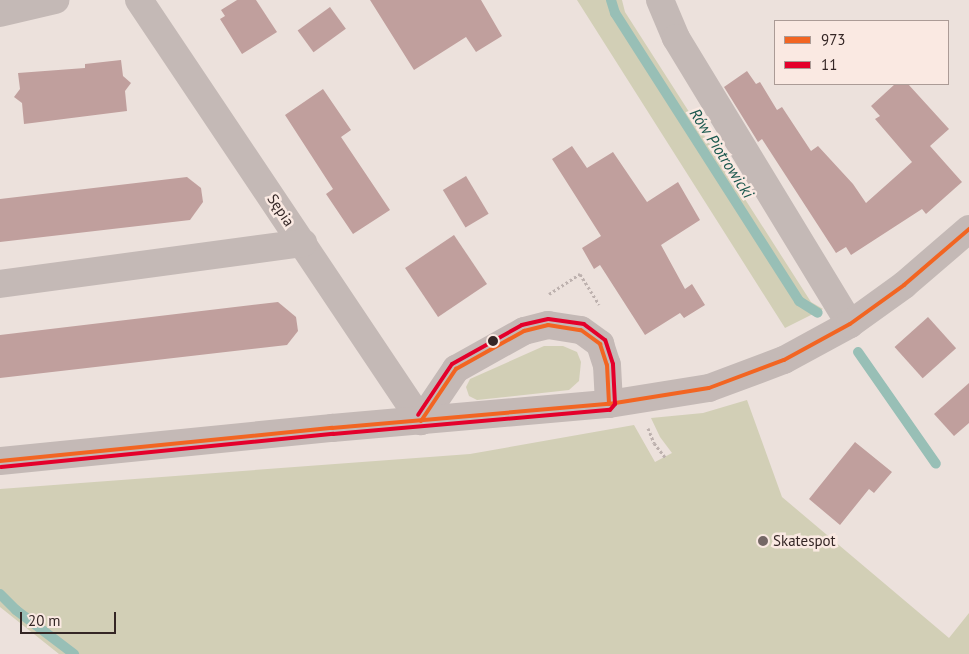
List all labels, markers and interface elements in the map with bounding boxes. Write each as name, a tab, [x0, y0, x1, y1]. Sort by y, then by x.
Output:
legend	[774, 20, 949, 85]
text: 973	[821, 30, 846, 49]
text: 11	[821, 55, 837, 74]
water label: Rów Piotrowicki	[686, 104, 758, 202]
street label: Sępia	[264, 190, 298, 230]
unlabelled marker	[488, 336, 498, 346]
place label: Skatespot	[773, 532, 836, 550]
marker: Skatespot	[757, 535, 769, 547]
scale bar	[22, 602, 119, 634]
text: 20 m	[28, 611, 61, 630]

